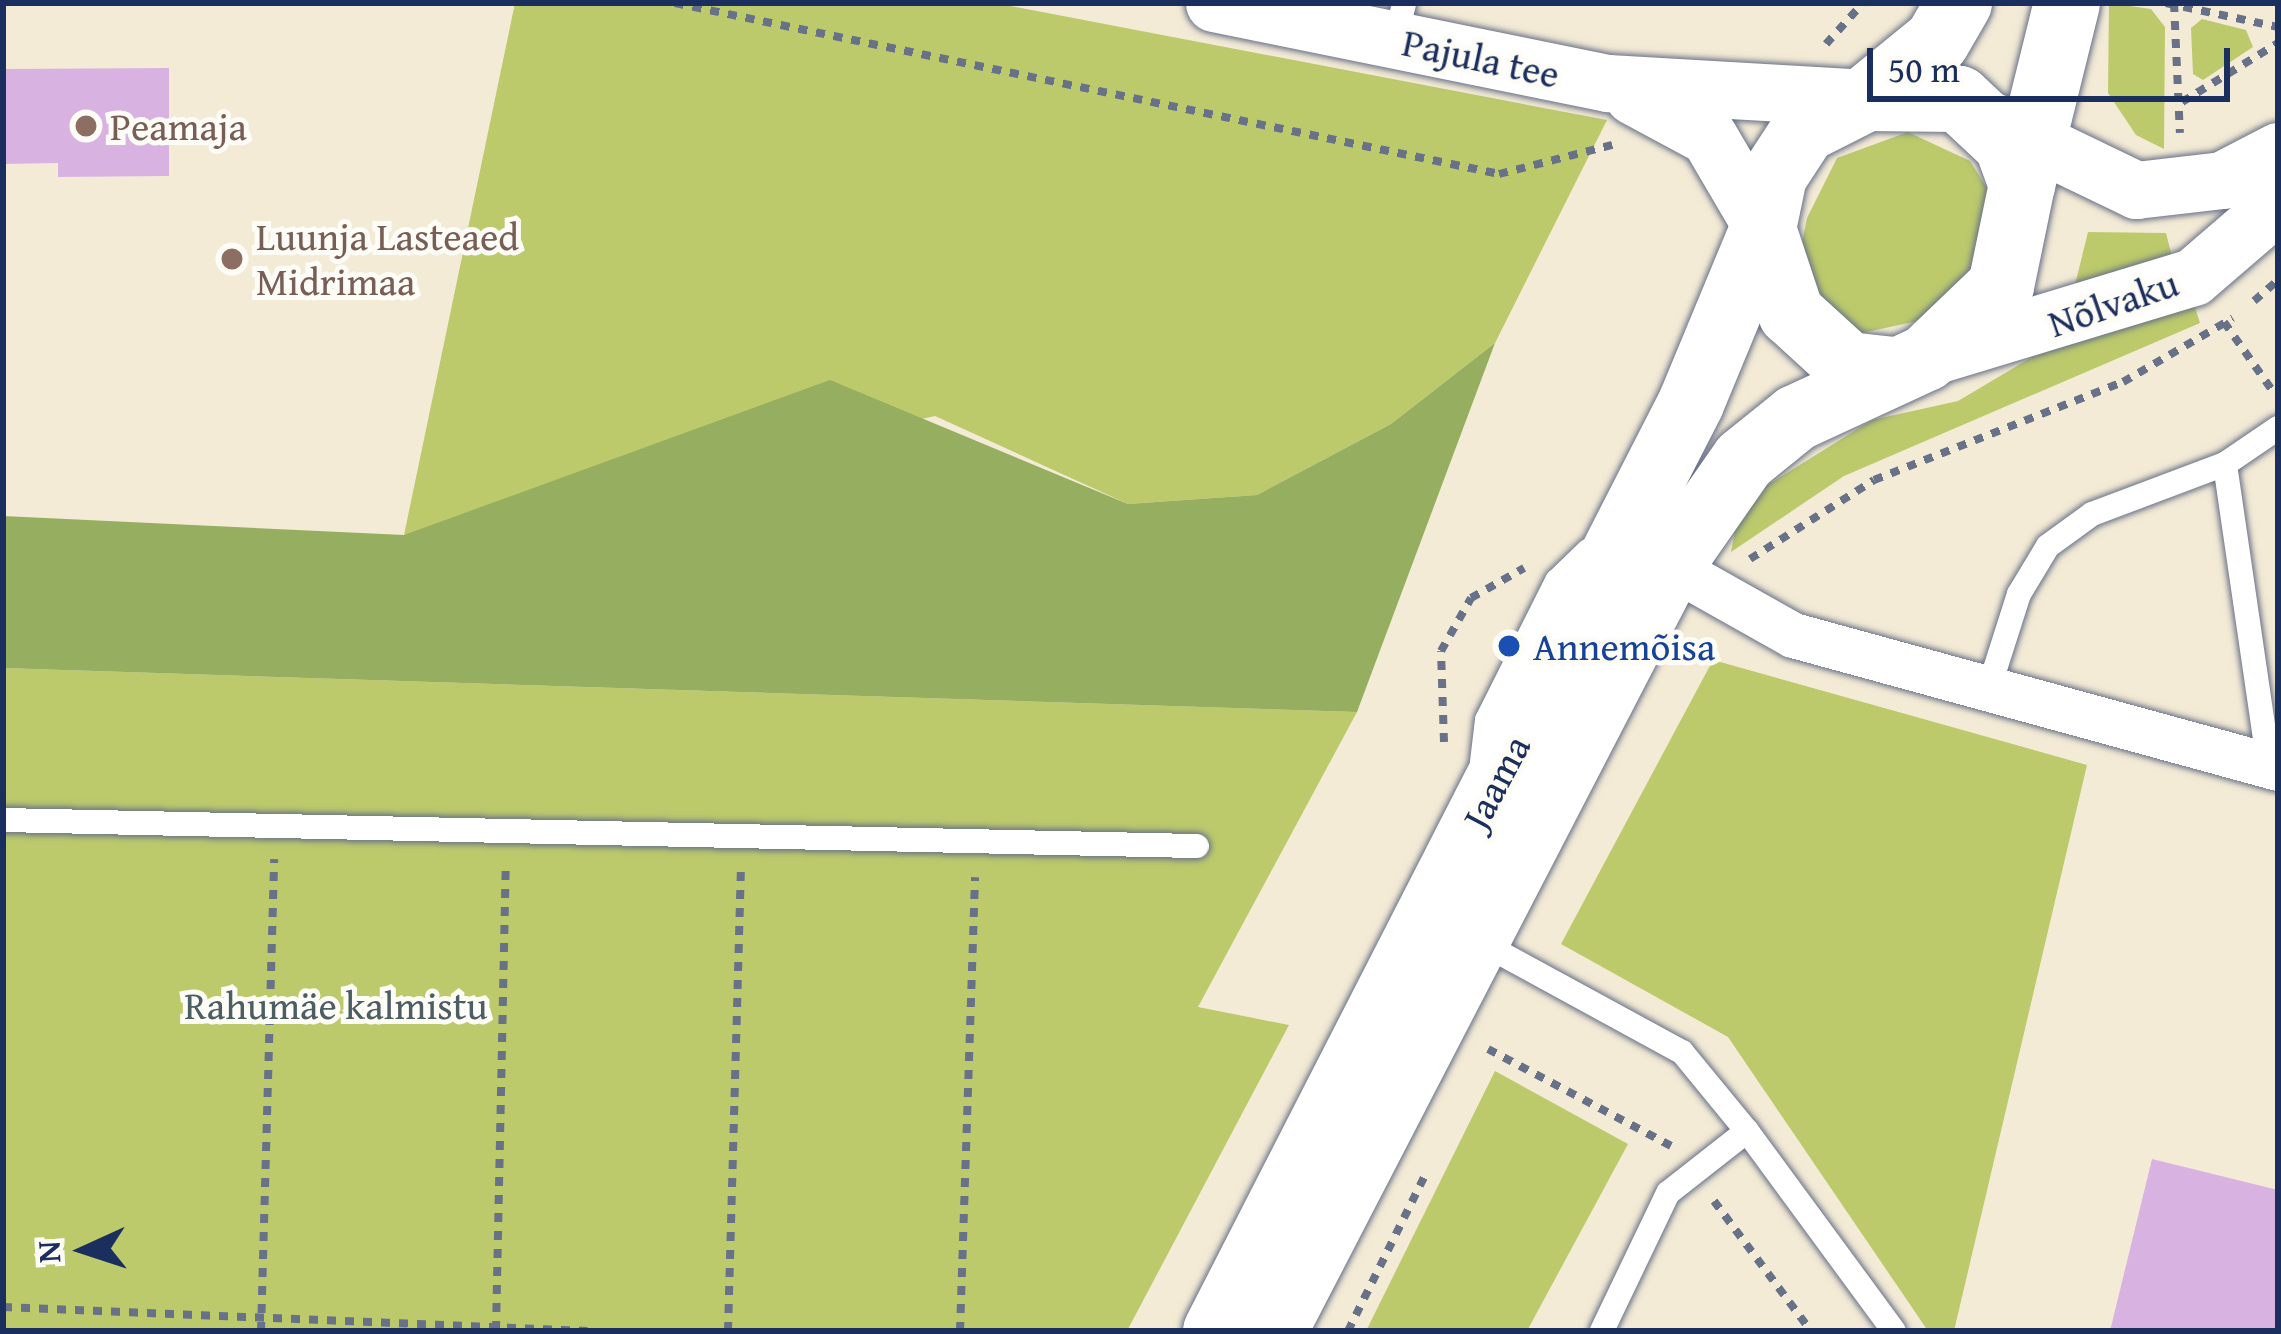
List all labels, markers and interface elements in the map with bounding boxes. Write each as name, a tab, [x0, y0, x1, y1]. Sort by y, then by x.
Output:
street label: Pajula tee	[1398, 19, 1564, 97]
scale bar	[1873, 24, 2236, 98]
text: 50 m	[1888, 42, 1960, 95]
place label: Peamaja	[110, 103, 247, 149]
marker: Peamaja	[73, 113, 99, 139]
place label: Luunja Lasteaed Midrimaa	[256, 214, 519, 305]
marker: Luunja Lasteaed Midrimaa	[219, 246, 245, 272]
street label: Nõlvaku	[2042, 259, 2184, 347]
place label: Annemõisa	[1533, 623, 1715, 669]
marker: Annemõisa	[1496, 633, 1522, 659]
street label: Jaama	[1452, 727, 1540, 837]
park label: Rahumäe kalmistu	[184, 982, 488, 1028]
north arrow	[24, 1190, 144, 1310]
text: N	[24, 1240, 73, 1264]

